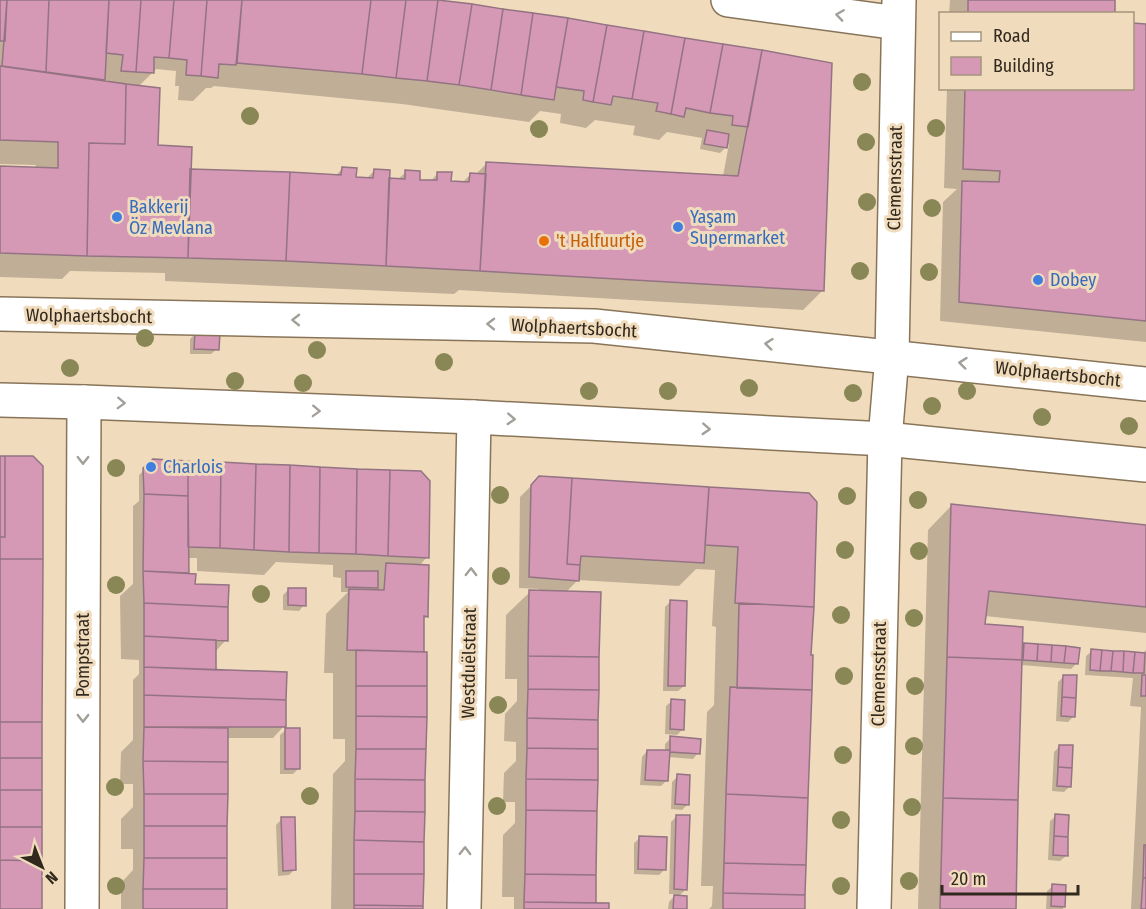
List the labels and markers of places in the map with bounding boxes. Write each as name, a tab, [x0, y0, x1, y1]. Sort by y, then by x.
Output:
place label: Bakkerij Öz Mevlana	[129, 196, 213, 239]
place label: Yaşam Supermarket	[690, 206, 785, 249]
marker: Bakkerij Öz Mevlana	[110, 210, 124, 224]
marker: Yaşam Supermarket	[671, 220, 685, 234]
place label: 't Halfuurtje	[556, 230, 644, 252]
marker: 't Halfuurtje	[537, 234, 551, 248]
place label: Dobey	[1050, 269, 1096, 291]
marker: Dobey	[1031, 273, 1045, 287]
place label: Charlois	[163, 456, 223, 478]
marker: Charlois	[144, 460, 158, 474]

